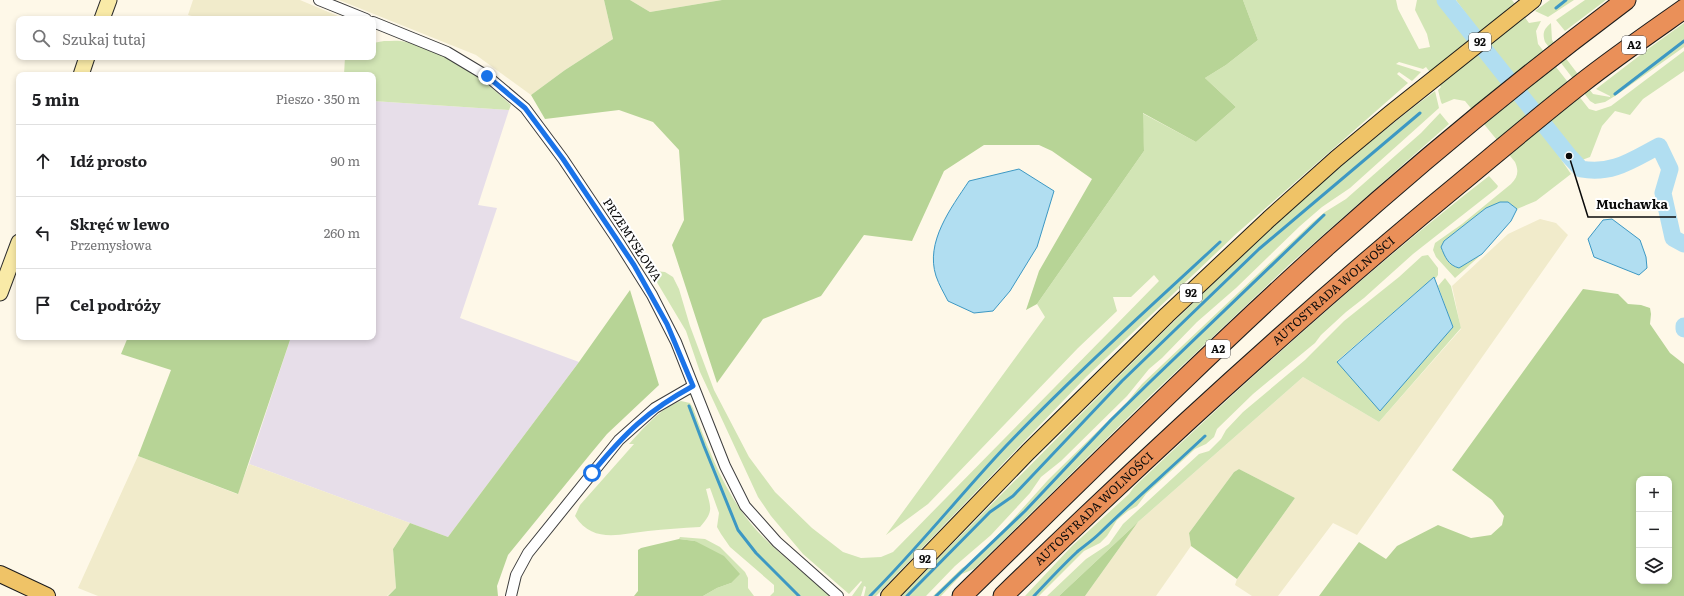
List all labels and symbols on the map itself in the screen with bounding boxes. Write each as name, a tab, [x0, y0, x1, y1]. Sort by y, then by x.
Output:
road number: 92	[1469, 33, 1491, 51]
road number: A2	[1622, 36, 1646, 54]
route end	[478, 67, 496, 85]
callout: Muchawka	[1588, 192, 1676, 217]
street label: PRZEMYSŁOWA	[599, 194, 667, 285]
text: Muchawka	[1596, 194, 1668, 213]
street label: AUTOSTRADA WOLNOŚCI	[1267, 231, 1398, 349]
road number: 92	[1180, 284, 1202, 302]
road number: A2	[1206, 340, 1230, 358]
street label: AUTOSTRADA WOLNOŚCI	[1030, 447, 1157, 569]
route start	[583, 464, 601, 482]
road number: 92	[914, 550, 936, 568]

